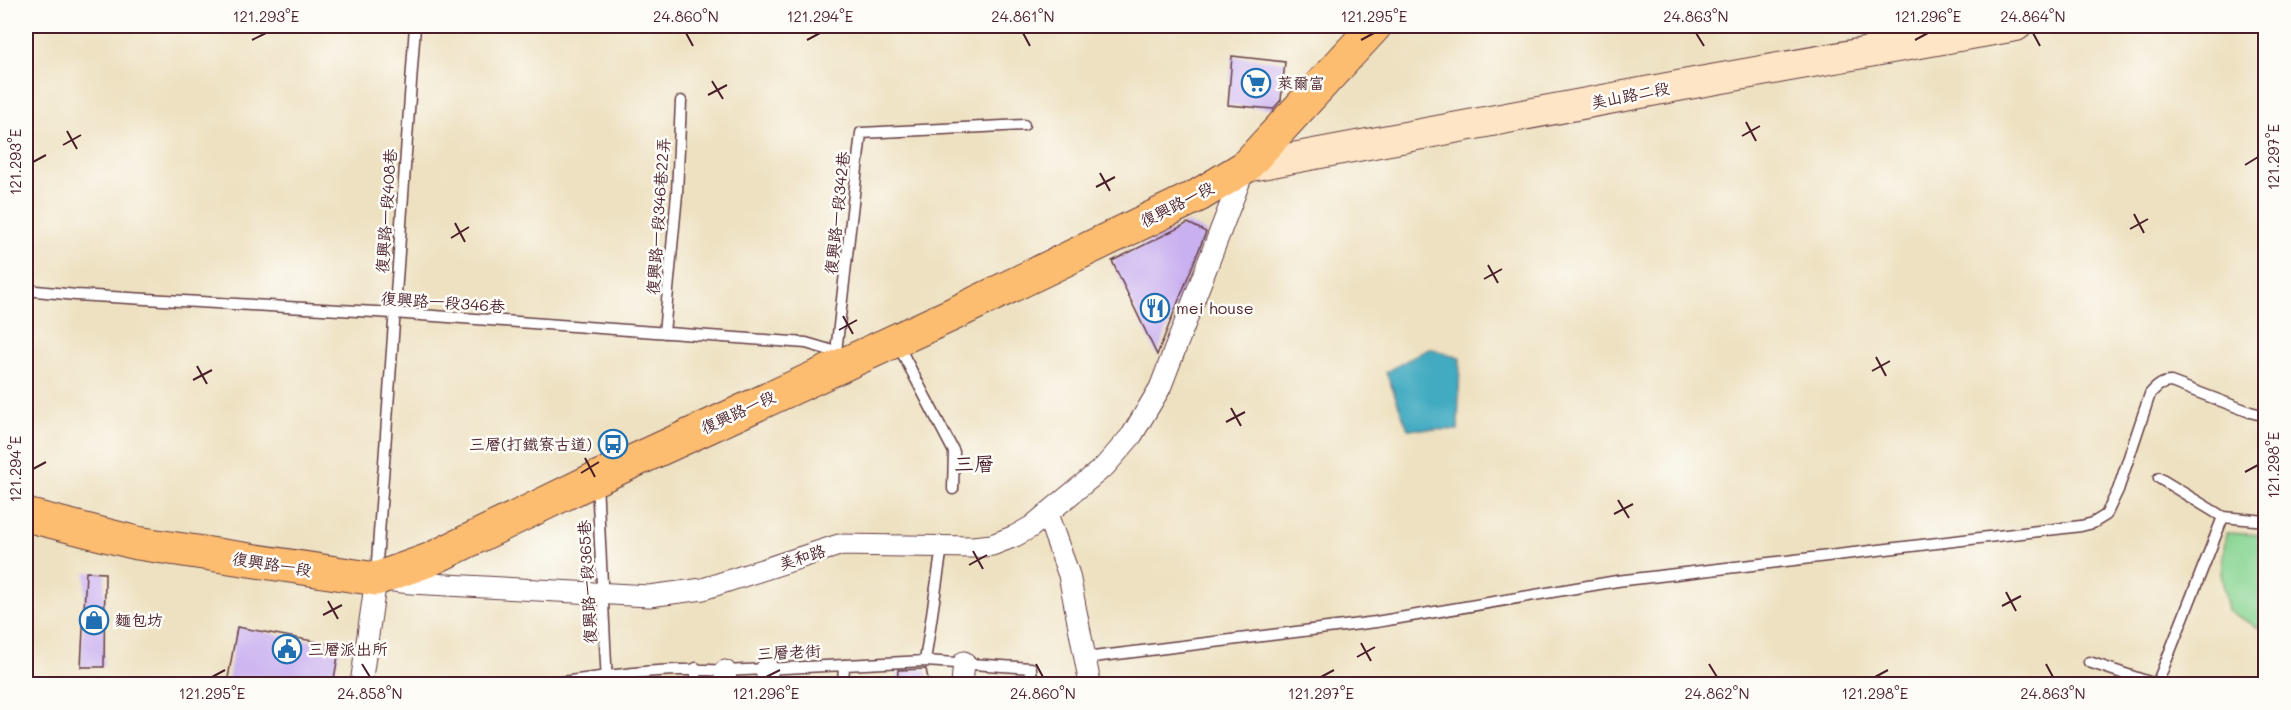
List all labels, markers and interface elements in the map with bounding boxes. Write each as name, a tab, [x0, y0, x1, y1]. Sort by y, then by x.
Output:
text: 121.293°E	[233, 6, 300, 26]
text: 24.860°N	[653, 6, 719, 26]
text: 121.294°E	[787, 6, 854, 26]
text: 24.861°N	[991, 6, 1055, 26]
text: 121.295°E	[1341, 6, 1408, 26]
text: 24.863°N	[1663, 6, 1729, 26]
text: 121.296°E	[1895, 6, 1962, 26]
text: 24.864°N	[2000, 6, 2066, 26]
supermarket icon: 萊爾富	[1240, 67, 1272, 99]
place label: 萊爾富	[1277, 72, 1325, 93]
street label: 美山路二段	[1589, 77, 1671, 112]
text: 121.297°E	[2263, 124, 2283, 190]
text: 121.293°E	[5, 128, 25, 195]
street label: 復興路一段346巷22弄	[642, 136, 673, 296]
street label: 復興路一段408巷	[371, 148, 400, 274]
street label: 復興路一段342巷	[820, 150, 853, 276]
street label: 復興路一段	[1136, 176, 1217, 231]
street label: 復興路一段346巷	[380, 287, 506, 316]
restaurant icon: mei house	[1139, 292, 1171, 324]
place label: mei house	[1176, 297, 1254, 318]
street label: 復興路一段	[697, 385, 778, 438]
bus stop icon: 三層(打鐵寮古道)	[597, 428, 629, 460]
text: 121.298°E	[2263, 431, 2283, 498]
place label: 三層(打鐵寮古道)	[469, 433, 592, 454]
text: 121.294°E	[5, 435, 25, 502]
district label: 三層	[954, 450, 994, 476]
street label: 復興路一段365巷	[573, 519, 600, 645]
street label: 美和路	[776, 539, 828, 574]
street label: 復興路一段	[231, 547, 313, 580]
shop icon: 麵包坊	[78, 604, 110, 636]
place label: 麵包坊	[115, 609, 163, 630]
public building icon: 三層派出所	[271, 633, 303, 665]
place label: 三層派出所	[308, 638, 388, 659]
street label: 三層老街	[756, 639, 821, 664]
text: 121.295°E	[179, 683, 246, 703]
text: 24.858°N	[337, 683, 403, 703]
text: 121.296°E	[733, 683, 800, 703]
text: 24.860°N	[1010, 683, 1076, 703]
text: 121.297°E	[1288, 683, 1354, 703]
text: 24.862°N	[1685, 683, 1749, 703]
text: 121.298°E	[1842, 683, 1909, 703]
text: 24.863°N	[2020, 683, 2086, 703]

